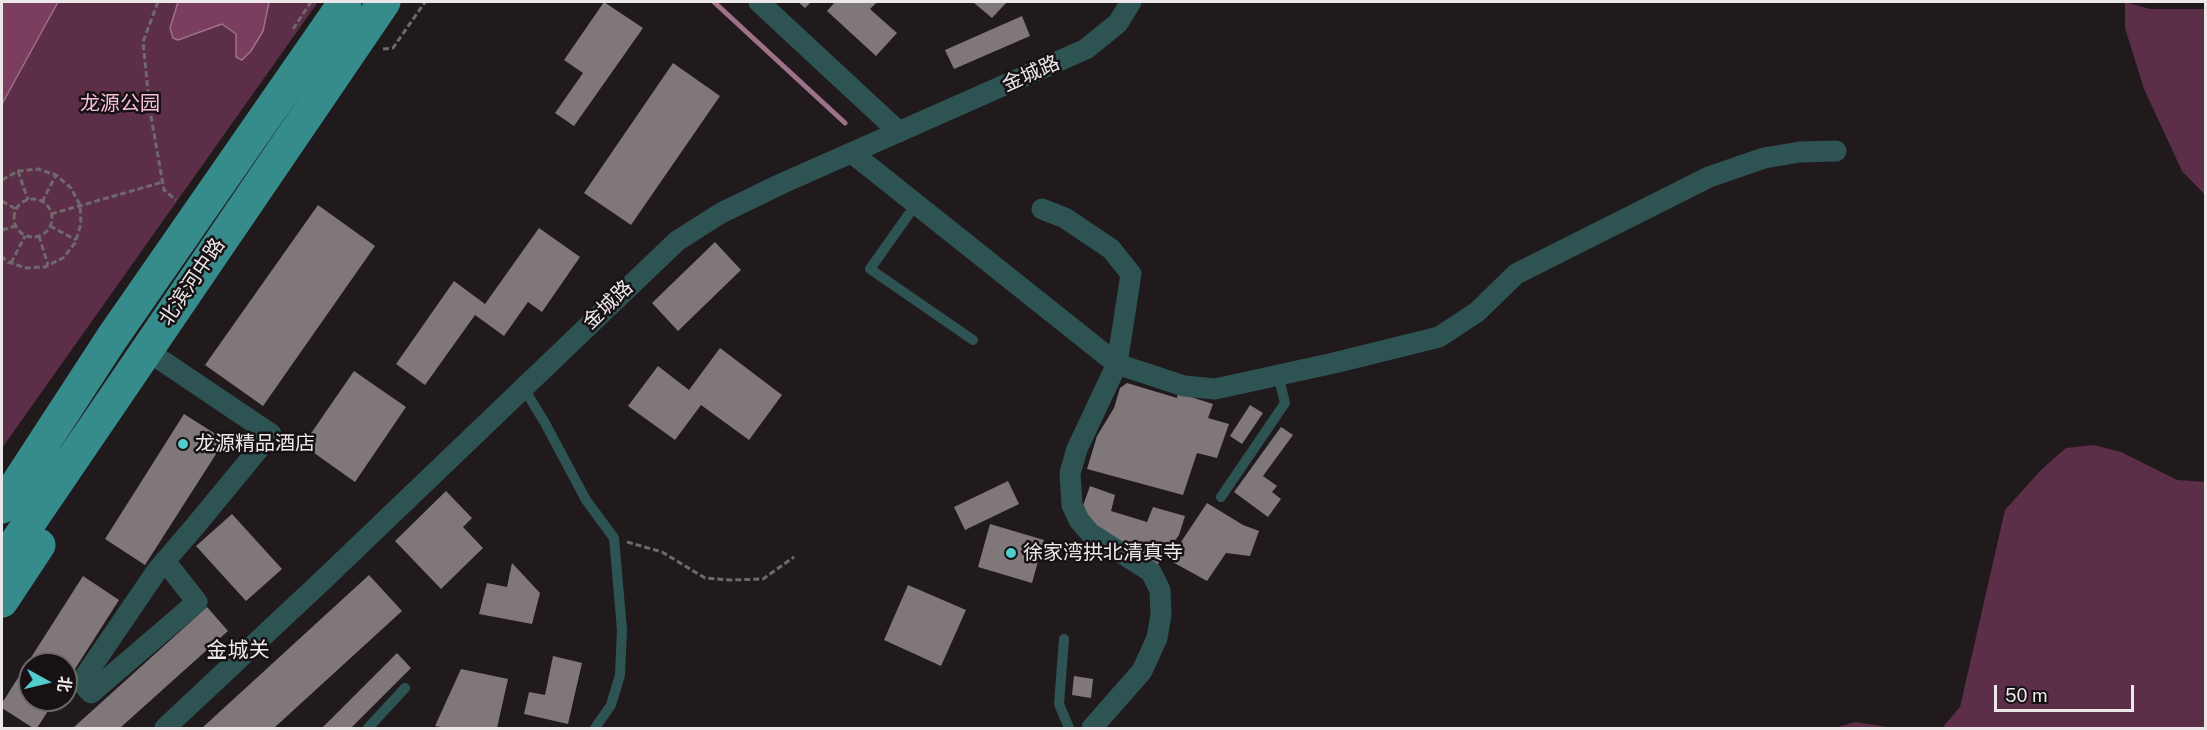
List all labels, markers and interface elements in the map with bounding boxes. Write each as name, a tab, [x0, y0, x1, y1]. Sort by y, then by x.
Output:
street label: 金城路	[999, 51, 1063, 97]
park label: 龙源公园	[80, 92, 160, 116]
street label: 北滨河中路	[154, 234, 230, 330]
street label: 金城路	[578, 276, 638, 334]
place label: 龙源精品酒店	[195, 432, 315, 456]
marker: 龙源精品酒店	[176, 437, 190, 451]
place label: 徐家湾拱北清真寺	[1023, 541, 1183, 565]
marker: 徐家湾拱北清真寺	[1004, 546, 1018, 560]
district label: 金城关	[207, 638, 269, 664]
north arrow	[18, 652, 78, 712]
scale bar	[1997, 673, 2136, 711]
text: 北	[54, 675, 75, 694]
text: 50 m	[2005, 685, 2048, 706]

